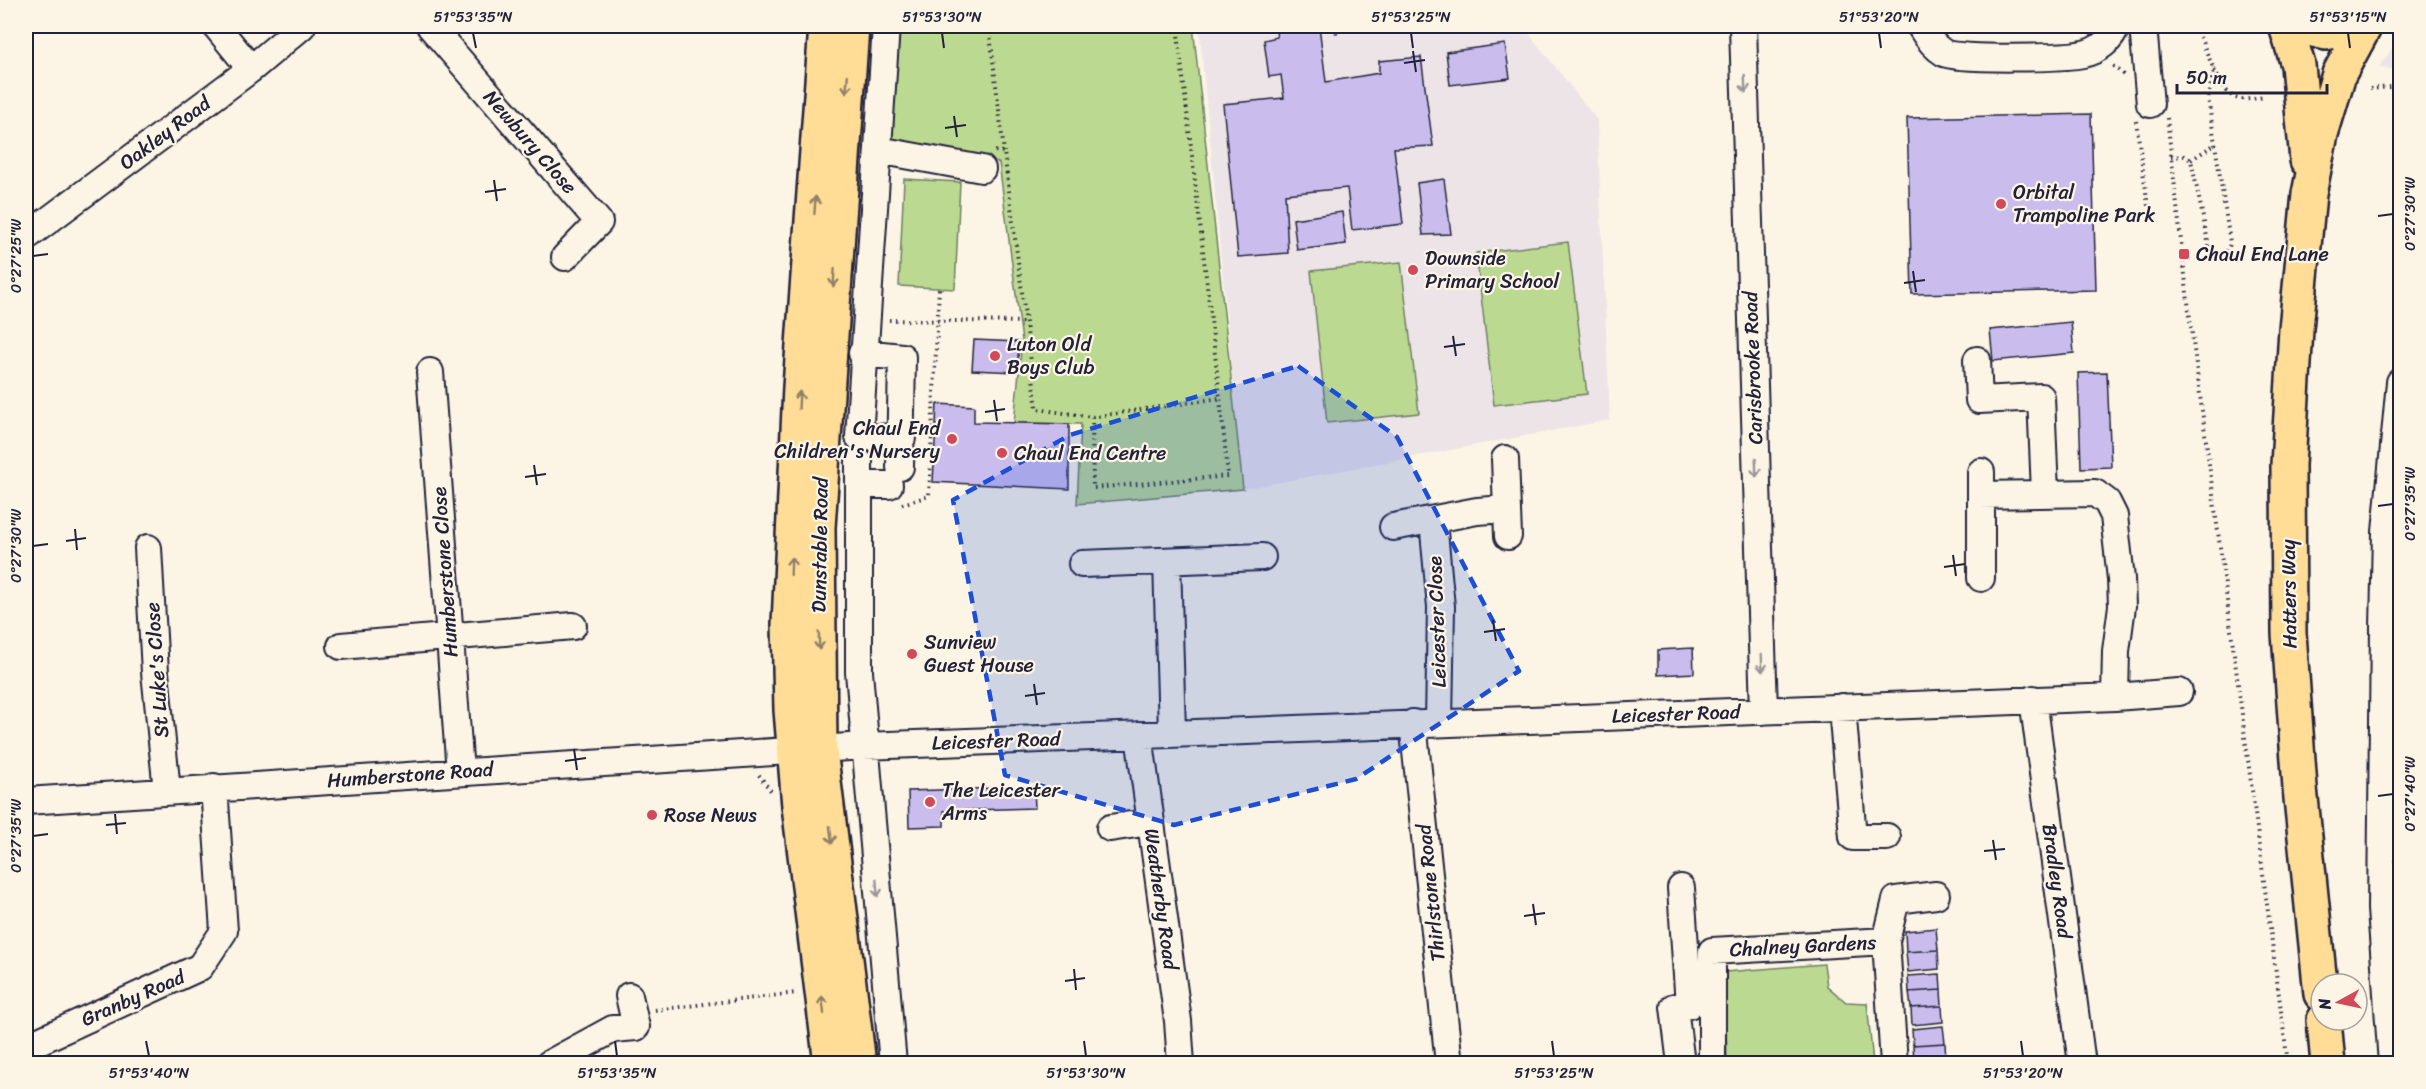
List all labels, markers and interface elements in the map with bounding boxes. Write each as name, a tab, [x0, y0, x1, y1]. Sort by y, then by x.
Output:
text: 51°53'35"N	[433, 4, 513, 30]
text: 51°53'30"N	[902, 4, 982, 30]
text: 51°53'25"N	[1371, 4, 1451, 30]
text: 51°53'20"N	[1839, 4, 1919, 30]
text: 51°53'15"N	[2309, 4, 2387, 30]
scale bar	[2177, 57, 2327, 95]
text: 50 m	[2186, 62, 2227, 94]
one-way arrow	[841, 73, 852, 93]
one-way arrow	[1739, 73, 1751, 93]
street label: Newbury Close	[474, 82, 586, 202]
street label: Oakley Road	[111, 86, 220, 179]
place label: Orbital Trampoline Park	[2013, 175, 2156, 233]
text: 0°27'30"W	[2397, 176, 2423, 251]
one-way arrow	[809, 196, 820, 216]
marker: Orbital Trampoline Park	[1994, 197, 2008, 211]
text: 0°27'25"W	[3, 218, 29, 293]
place label: Chaul End Lane	[2196, 237, 2329, 272]
place label: Downside Primary School	[1425, 241, 1560, 299]
marker: Chaul End Lane	[2177, 247, 2191, 261]
marker: Downside Primary School	[1406, 263, 1420, 277]
one-way arrow	[829, 268, 840, 288]
street label: Carisbrooke Road	[1733, 289, 1773, 445]
place label: Luton Old Boys Club	[1007, 327, 1094, 385]
marker: Luton Old Boys Club	[988, 349, 1002, 363]
one-way arrow	[794, 390, 805, 410]
place label: Chaul End Children's Nursery	[774, 411, 941, 469]
marker: Chaul End Children's Nursery	[945, 432, 959, 446]
place label: Chaul End Centre	[1014, 436, 1166, 471]
marker: Chaul End Centre	[995, 446, 1009, 460]
one-way arrow	[1751, 457, 1762, 477]
text: 0°27'35"W	[2397, 467, 2423, 541]
street label: Dunstable Road	[801, 476, 839, 613]
street label: Humberstone Close	[422, 485, 468, 658]
text: 0°27'30"W	[3, 508, 29, 583]
street label: Hatters Way	[2271, 538, 2307, 649]
street label: Leicester Close	[1417, 555, 1457, 688]
one-way arrow	[785, 556, 797, 576]
street label: St Luke's Close	[135, 601, 179, 739]
place label: Sunview Guest House	[924, 625, 1034, 683]
one-way arrow	[813, 630, 825, 650]
marker: Sunview Guest House	[905, 647, 919, 661]
one-way arrow	[1757, 652, 1768, 672]
street label: Leicester Road	[1611, 694, 1742, 734]
street label: Leicester Road	[931, 721, 1062, 761]
street label: Humberstone Road	[326, 752, 496, 798]
text: 0°27'40"W	[2397, 756, 2423, 832]
place label: The Leicester Arms	[941, 773, 1062, 831]
marker: The Leicester Arms	[923, 795, 937, 809]
place label: Rose News	[664, 798, 757, 833]
text: 0°27'35"W	[3, 799, 29, 873]
marker: Rose News	[645, 808, 659, 822]
street label: Thirlstone Road	[1406, 821, 1456, 963]
street label: Bradley Road	[2032, 821, 2083, 942]
one-way arrow	[826, 825, 837, 845]
street label: Weatherby Road	[1134, 826, 1188, 973]
one-way arrow	[872, 877, 883, 897]
street label: Chalney Gardens	[1729, 925, 1878, 967]
street label: Granby Road	[75, 959, 192, 1036]
north arrow	[2309, 972, 2369, 1032]
one-way arrow	[818, 996, 829, 1016]
text: N	[2309, 996, 2340, 1013]
text: 51°53'40"N	[109, 1060, 190, 1086]
text: 51°53'35"N	[577, 1060, 657, 1086]
text: 51°53'30"N	[1046, 1060, 1126, 1086]
text: 51°53'25"N	[1514, 1060, 1594, 1086]
text: 51°53'20"N	[1983, 1060, 2063, 1086]

